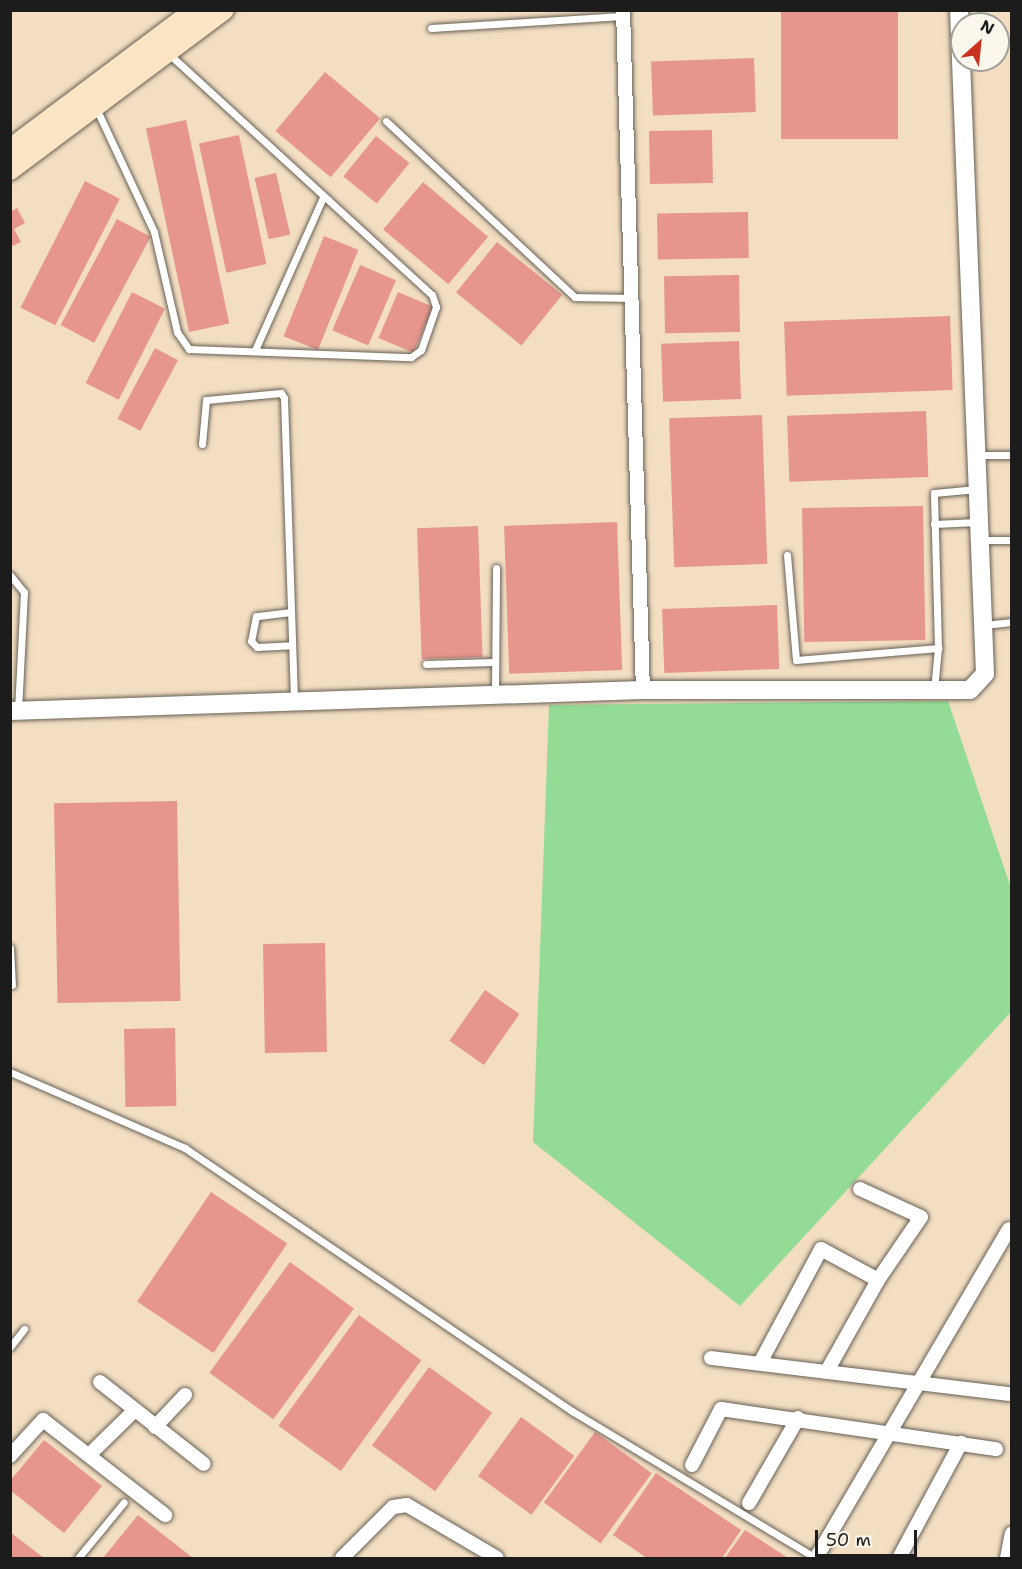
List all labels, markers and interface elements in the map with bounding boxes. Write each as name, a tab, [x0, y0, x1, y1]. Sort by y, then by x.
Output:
north arrow	[950, 12, 1010, 72]
text: N	[977, 15, 998, 40]
scale bar	[818, 1518, 920, 1556]
text: 50 m	[826, 1528, 871, 1552]

